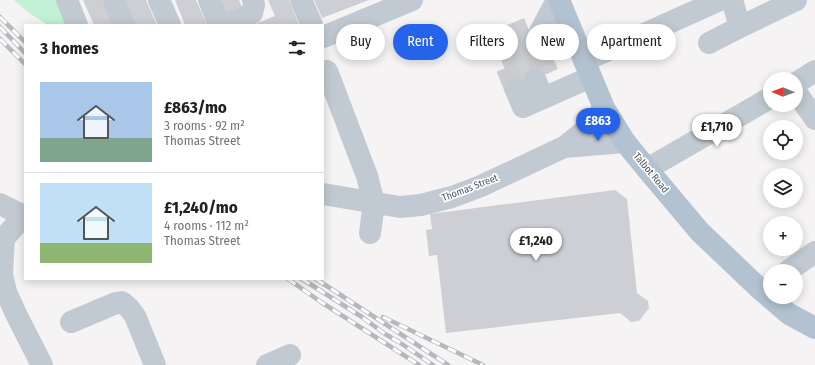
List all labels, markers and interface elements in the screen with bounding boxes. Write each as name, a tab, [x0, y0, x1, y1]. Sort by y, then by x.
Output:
chip: Buy	[336, 24, 385, 60]
chip: Rent	[393, 24, 448, 60]
chip: Filters	[456, 24, 518, 60]
chip: New	[526, 24, 579, 60]
chip: Apartment	[587, 24, 676, 60]
icon: filters	[286, 37, 308, 59]
text: 3 homes	[40, 38, 99, 59]
north arrow	[763, 72, 803, 112]
map controls	[763, 72, 803, 304]
text: £863/mo	[164, 97, 227, 118]
icon: home	[72, 98, 120, 146]
pin: £863	[574, 108, 622, 142]
text: £863	[585, 113, 611, 128]
pin: £1,710	[684, 114, 750, 148]
text: 3 rooms · 92 m²	[164, 118, 245, 133]
text: £1,710	[701, 119, 733, 134]
button: locate	[763, 120, 803, 160]
text: Thomas Street	[164, 133, 241, 148]
street label: Talbot Road	[631, 151, 671, 195]
button: layers	[763, 168, 803, 208]
street label: Thomas Street	[440, 172, 500, 204]
text: £1,240/mo	[164, 197, 238, 218]
icon: home	[72, 199, 120, 247]
button: +	[763, 216, 803, 256]
text: 4 rooms · 112 m²	[164, 218, 249, 233]
pin: £1,240	[503, 228, 569, 262]
text: Thomas Street	[164, 233, 241, 248]
text: £1,240	[519, 233, 553, 248]
button: −	[763, 264, 803, 304]

